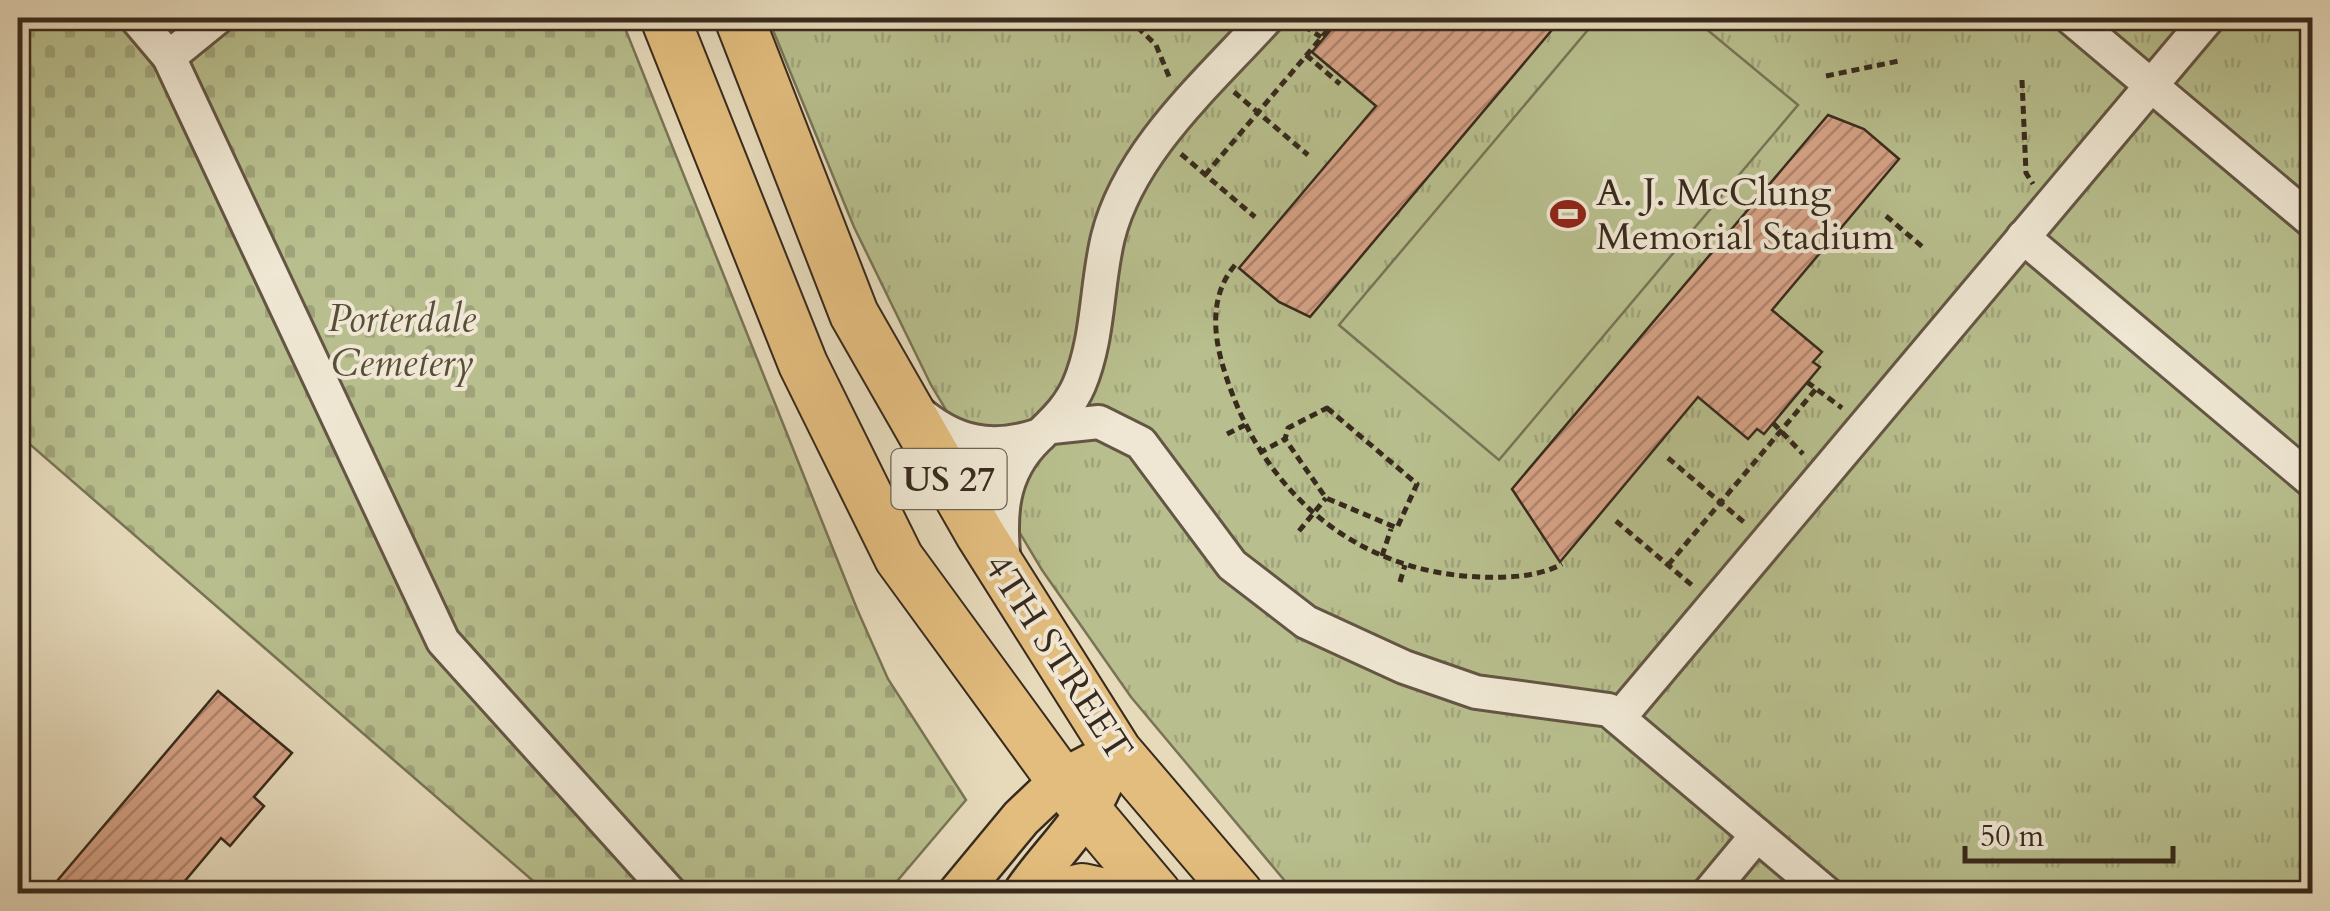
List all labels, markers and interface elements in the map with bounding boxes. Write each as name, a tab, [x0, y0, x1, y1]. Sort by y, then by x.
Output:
place label: A. J. McClung Memorial Stadium	[1596, 167, 1895, 263]
sports icon: A. J. McClung Memorial Stadium	[1549, 195, 1587, 233]
park label: Porterdale Cemetery	[328, 293, 476, 389]
road number: US 27	[892, 449, 1006, 509]
street label: 4TH STREET	[972, 544, 1145, 771]
scale bar	[1965, 801, 2172, 863]
text: 50 m	[1980, 816, 2045, 857]

